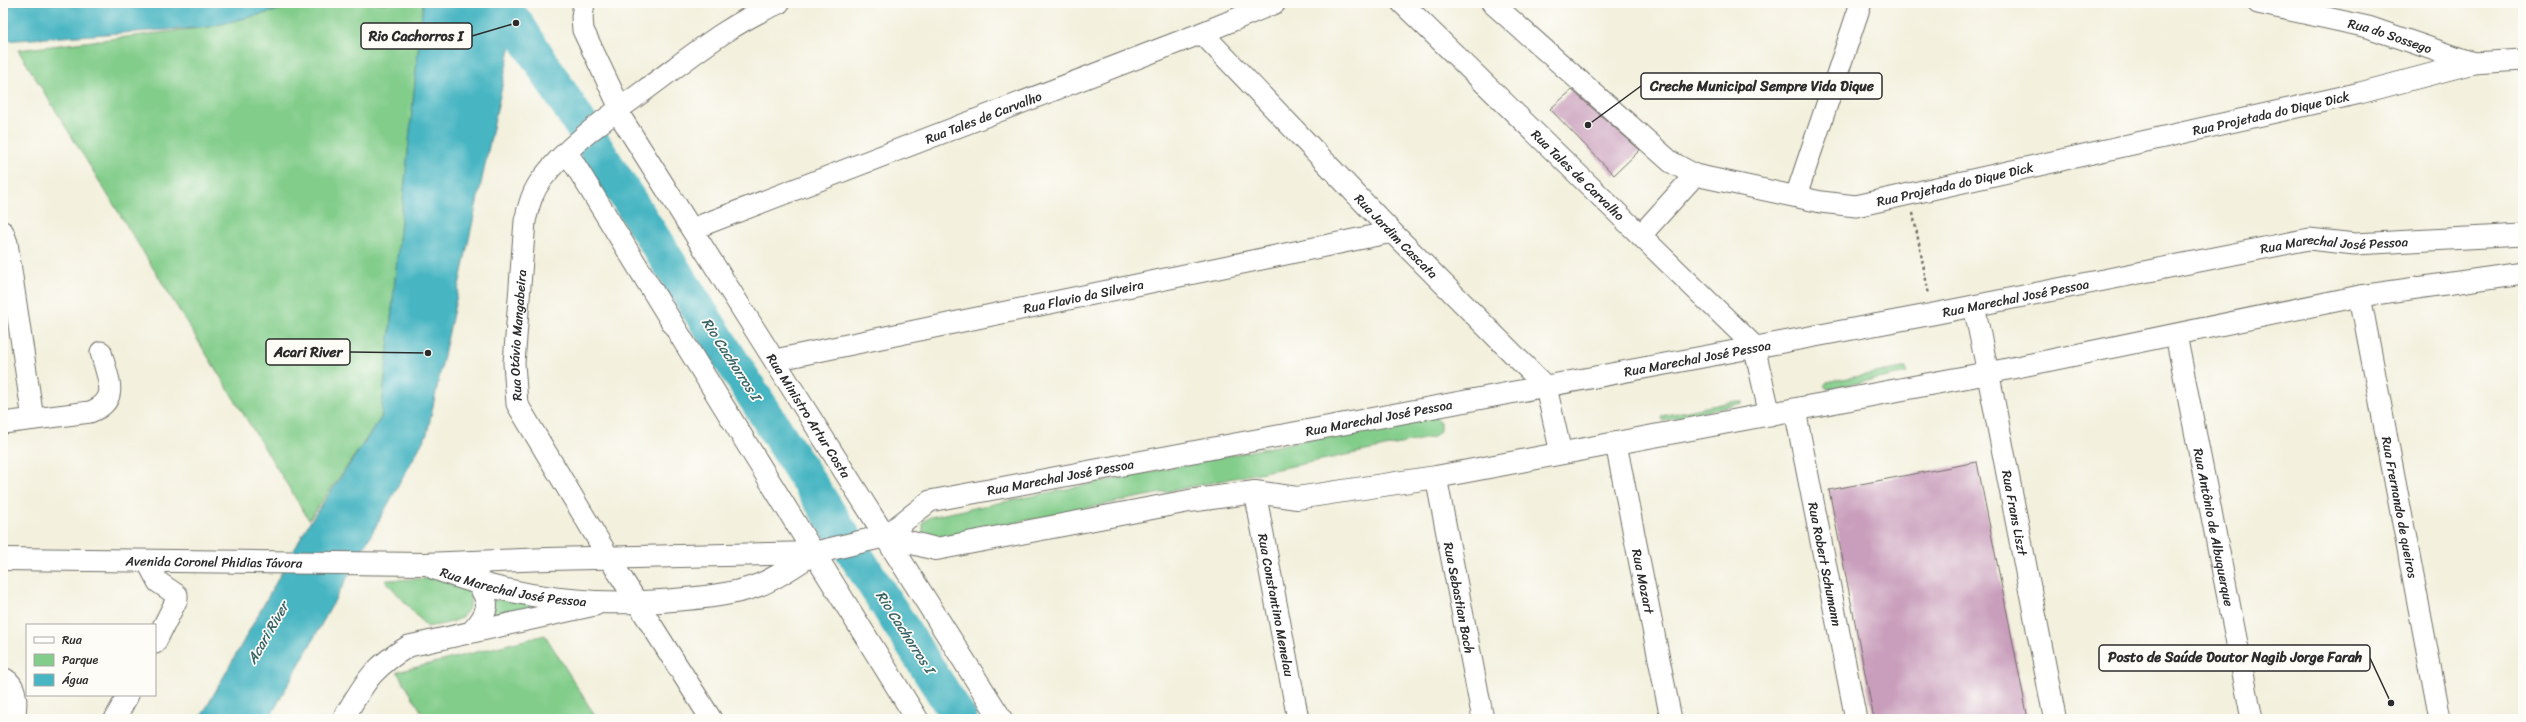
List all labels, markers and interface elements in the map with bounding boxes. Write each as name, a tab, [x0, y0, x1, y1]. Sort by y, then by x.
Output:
street label: Rua do Sossego	[2346, 11, 2436, 60]
callout: Rio Cachorros I	[361, 23, 472, 49]
text: Rio Cachorros I	[368, 24, 465, 49]
callout: Creche Municipal Sempre Vida Dique	[1641, 73, 1882, 99]
text: Creche Municipal Sempre Vida Dique	[1649, 74, 1875, 99]
street label: Rua Tales de Carvalho	[921, 84, 1045, 150]
street label: Rua Projetada do Dique Dick	[2190, 84, 2352, 142]
street label: Rua Tales de Carvalho	[1526, 123, 1631, 226]
street label: Rua Projetada do Dique Dick	[1874, 155, 2035, 213]
street label: Rua Jardim Cascata	[1349, 188, 1444, 284]
street label: Rua Marechal José Pessoa	[2258, 227, 2409, 260]
street label: Rua Otávio Mangabeira	[502, 268, 533, 402]
street label: Rua Flavio da Silveira	[1021, 272, 1146, 320]
street label: Rua Marechal José Pessoa	[1940, 272, 2091, 323]
water label: Rio Cachorros I	[695, 313, 769, 408]
street label: Rua Marechal José Pessoa	[1622, 333, 1773, 383]
callout: Acari River	[266, 339, 350, 365]
text: Acari River	[273, 340, 343, 365]
street label: Rua Ministro Artur Costa	[761, 348, 857, 483]
street label: Rua Marechal José Pessoa	[1304, 392, 1455, 442]
street label: Rua Frernando de queiros	[2375, 434, 2425, 581]
street label: Rua Antônio de Albuquerque	[2187, 446, 2241, 609]
street label: Rua Marechal José Pessoa	[985, 452, 1136, 502]
street label: Rua Frans Liszt	[1996, 468, 2035, 558]
street label: Rua Robert Schumann	[1802, 500, 1849, 628]
street label: Rua Constantino Menelau	[1252, 531, 1301, 679]
street label: Rua Sebastian Bach	[1437, 540, 1482, 655]
street label: Rua Mozart	[1626, 547, 1661, 616]
street label: Avenida Coronel Phidias Távora	[124, 549, 303, 574]
street label: Rua Marechal José Pessoa	[437, 560, 588, 613]
water label: Rio Cachorros I	[869, 586, 943, 681]
water label: Acari River	[240, 594, 298, 670]
legend	[26, 624, 156, 696]
text: Rua	[62, 629, 83, 651]
callout: Posto de Saúde Doutor Nagib Jorge Farah	[2099, 645, 2370, 671]
text: Posto de Saúde Doutor Nagib Jorge Farah	[2108, 645, 2363, 670]
text: Parque	[62, 649, 99, 671]
text: Água	[61, 669, 89, 691]

